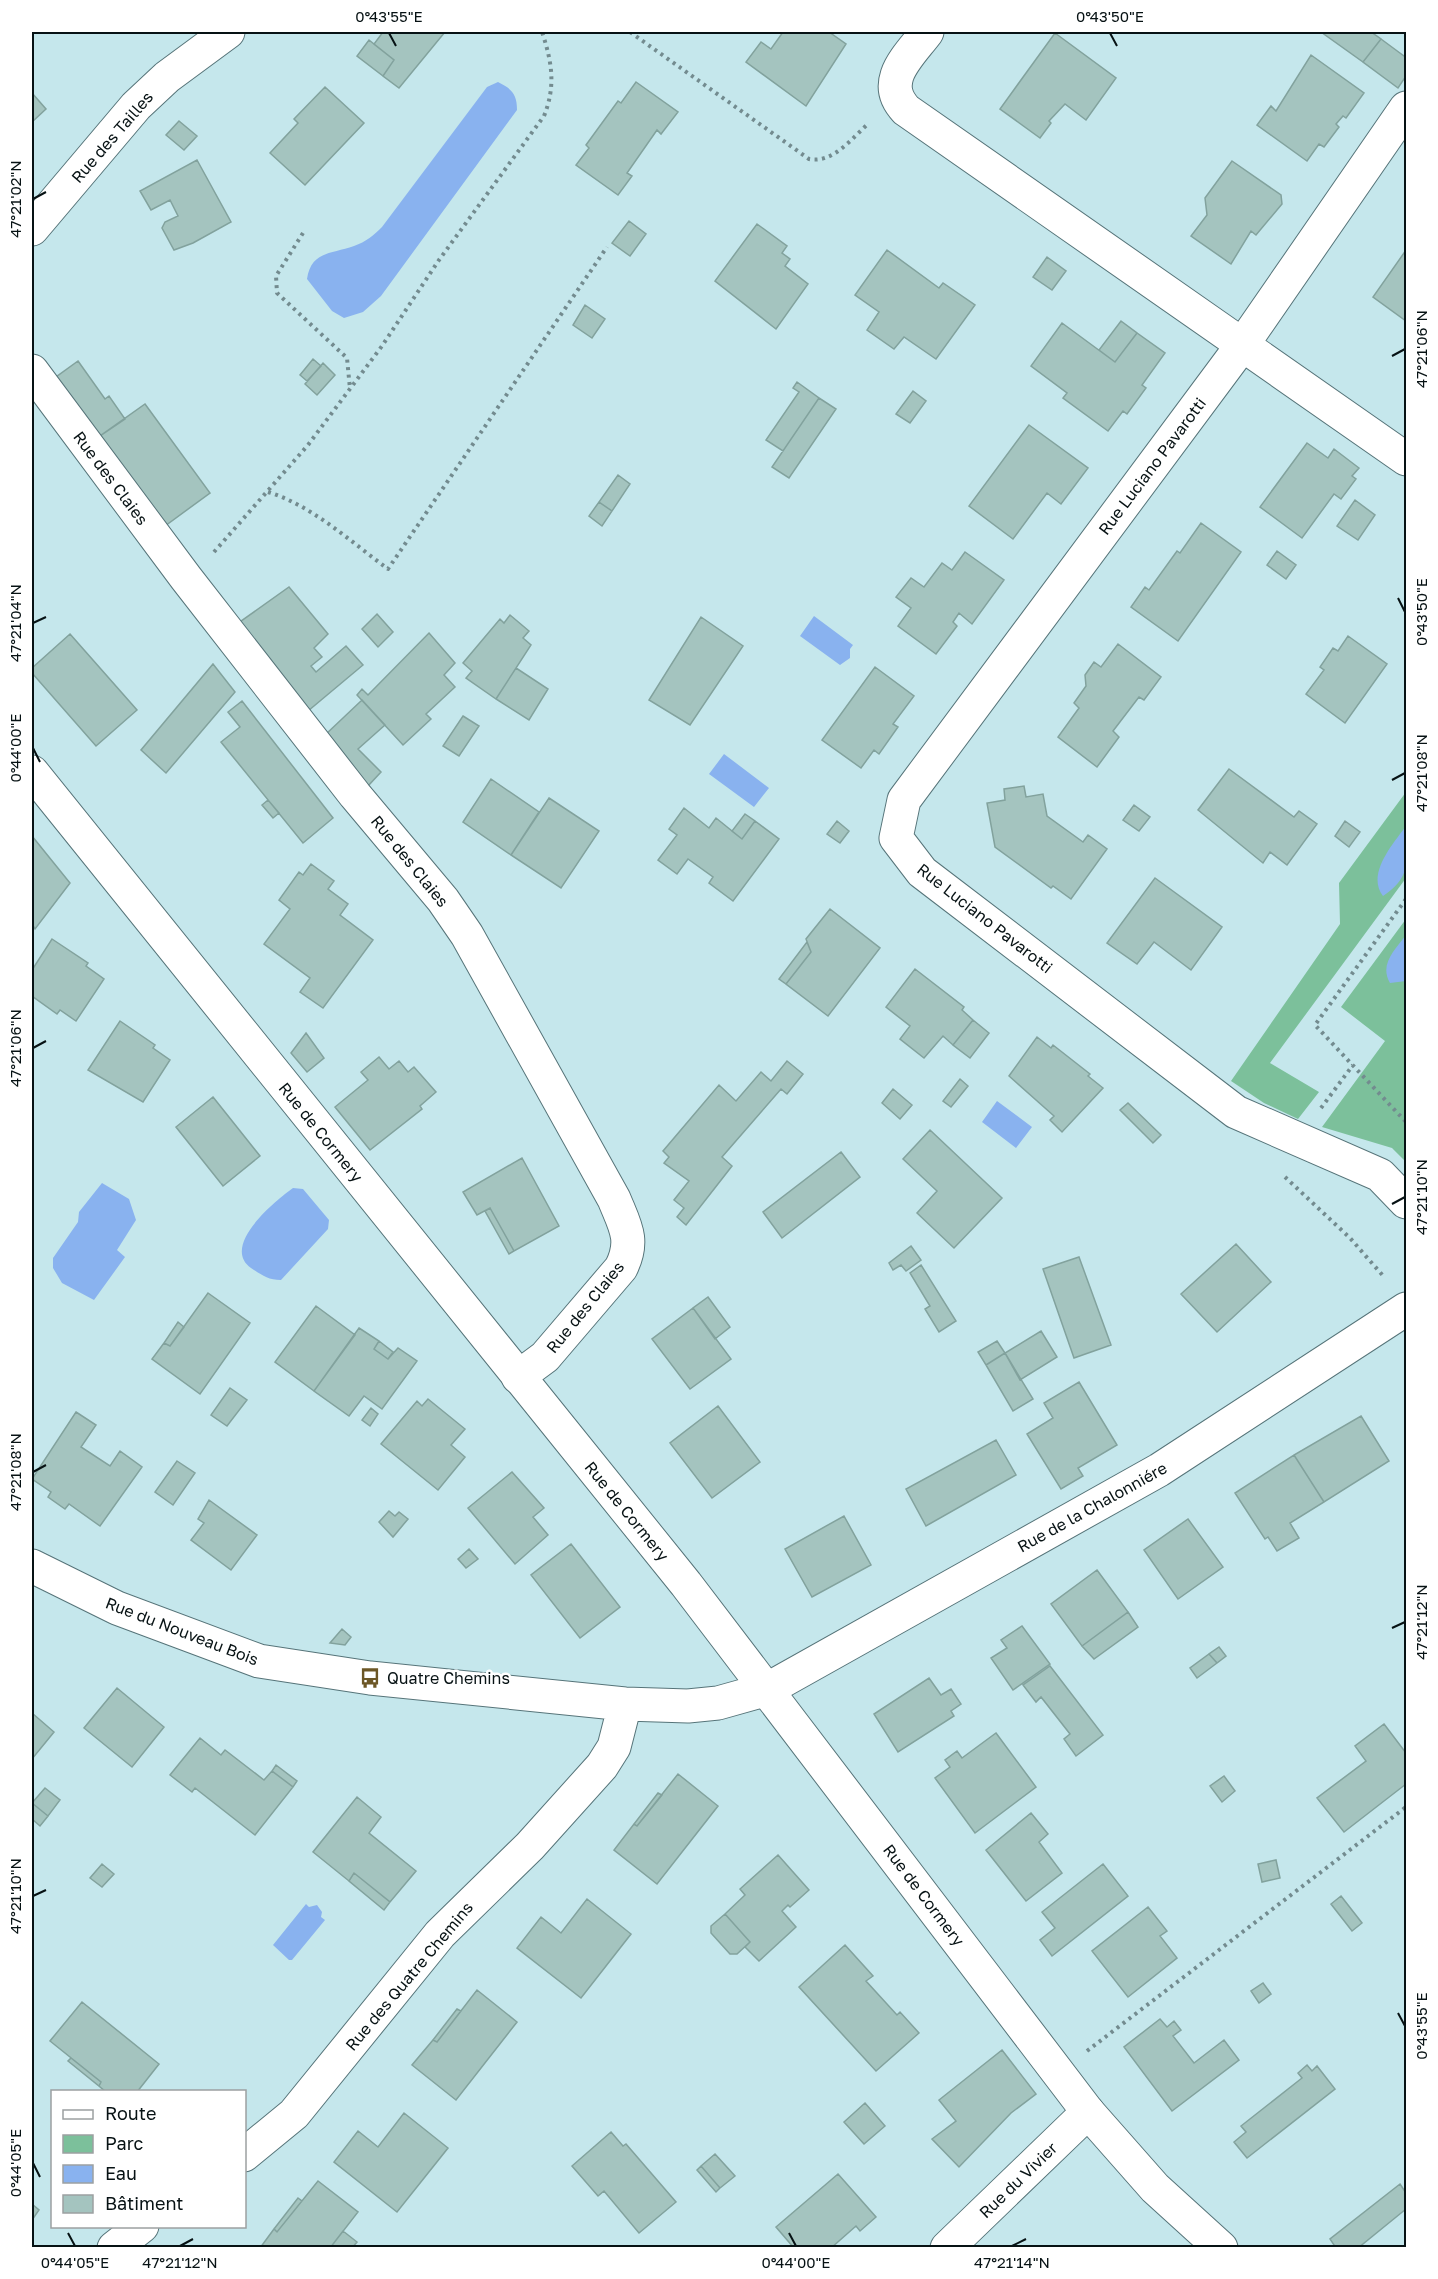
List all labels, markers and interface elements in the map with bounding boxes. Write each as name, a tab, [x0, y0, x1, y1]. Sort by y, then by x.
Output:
text: 0°43'55"E	[355, 7, 423, 25]
text: 0°43'50"E	[1076, 7, 1144, 25]
street label: Rue des Tailles	[67, 87, 157, 187]
text: 47°21'02"N	[6, 160, 24, 238]
text: 47°21'06"N	[1412, 310, 1430, 388]
street label: Rue Luciano Pavarotti	[1094, 393, 1210, 539]
street label: Rue des Claies	[69, 427, 153, 529]
text: 0°43'50"E	[1412, 578, 1430, 646]
text: 47°21'04"N	[6, 584, 24, 662]
text: 0°44'00"E	[6, 713, 24, 783]
text: 47°21'08"N	[1412, 734, 1430, 812]
street label: Rue des Claies	[367, 811, 453, 911]
street label: Rue Luciano Pavarotti	[913, 859, 1057, 977]
text: 47°21'06"N	[6, 1009, 24, 1087]
street label: Rue de Cormery	[275, 1078, 367, 1186]
text: 47°21'10"N	[1412, 1159, 1430, 1235]
street label: Rue des Claies	[542, 1257, 628, 1357]
text: 47°21'08"N	[6, 1433, 24, 1511]
street label: Rue de Cormery	[581, 1457, 673, 1565]
street label: Rue de la Chalonniére	[1014, 1458, 1170, 1556]
text: 47°21'12"N	[1412, 1584, 1430, 1660]
street label: Rue du Nouveau Bois	[103, 1593, 261, 1669]
bus stop icon: Quatre Chemins	[358, 1666, 382, 1690]
place label: Quatre Chemins	[387, 1668, 510, 1688]
street label: Rue de Cormery	[879, 1840, 969, 1950]
text: 47°21'10"N	[6, 1858, 24, 1934]
street label: Rue des Quatre Chemins	[341, 1898, 477, 2054]
text: 0°43'55"E	[1412, 1992, 1430, 2060]
legend	[51, 2090, 246, 2228]
text: Route	[105, 2102, 156, 2124]
text: 0°44'05"E	[6, 2129, 24, 2197]
text: Parc	[105, 2132, 144, 2154]
street label: Rue du Vivier	[975, 2138, 1061, 2222]
text: Eau	[105, 2162, 137, 2184]
text: Bâtiment	[105, 2192, 184, 2214]
text: 0°44'05"E	[41, 2253, 109, 2271]
text: 47°21'12"N	[142, 2253, 218, 2271]
text: 0°44'00"E	[761, 2253, 831, 2271]
text: 47°21'14"N	[974, 2253, 1050, 2271]

